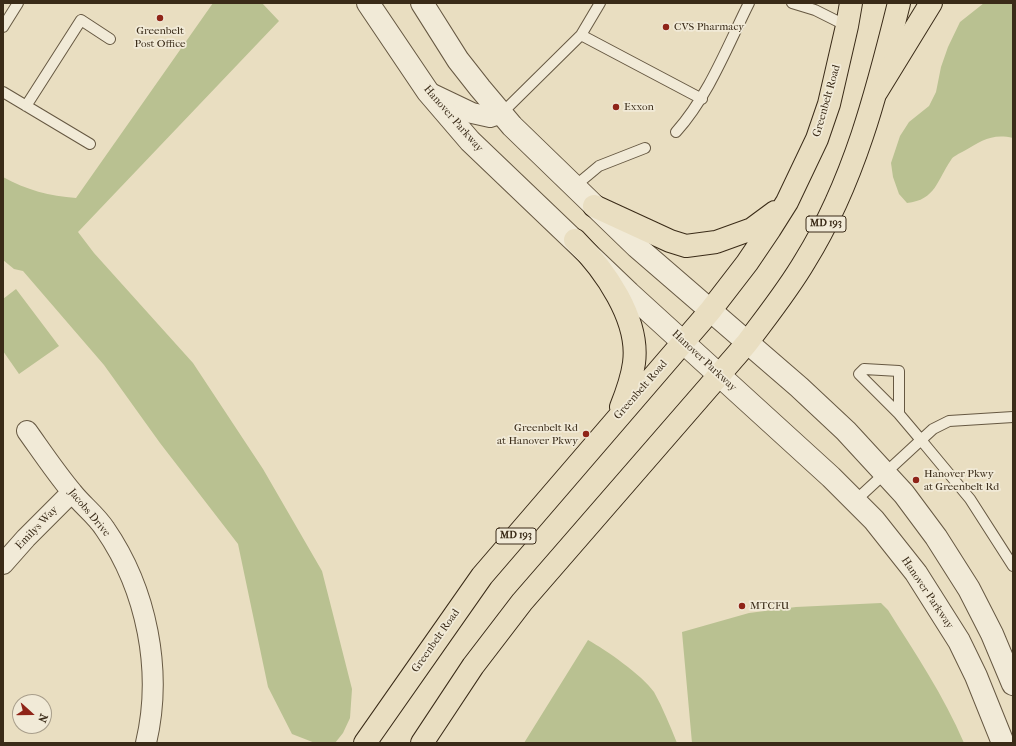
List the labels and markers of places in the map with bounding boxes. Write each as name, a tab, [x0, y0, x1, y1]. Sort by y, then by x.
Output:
marker: Greenbelt Post Office	[155, 13, 165, 23]
place label: CVS Pharmacy	[674, 20, 744, 34]
marker: CVS Pharmacy	[661, 22, 671, 32]
place label: Greenbelt Post Office	[135, 24, 185, 50]
place label: Exxon	[624, 100, 654, 114]
marker: Exxon	[611, 102, 621, 112]
place label: Greenbelt Rd at Hanover Pkwy	[497, 421, 578, 447]
marker: Greenbelt Rd at Hanover Pkwy	[581, 429, 591, 439]
place label: Hanover Pkwy at Greenbelt Rd	[924, 467, 999, 493]
marker: Hanover Pkwy at Greenbelt Rd	[911, 475, 921, 485]
place label: MTCFU	[750, 599, 789, 613]
marker: MTCFU	[737, 601, 747, 611]

